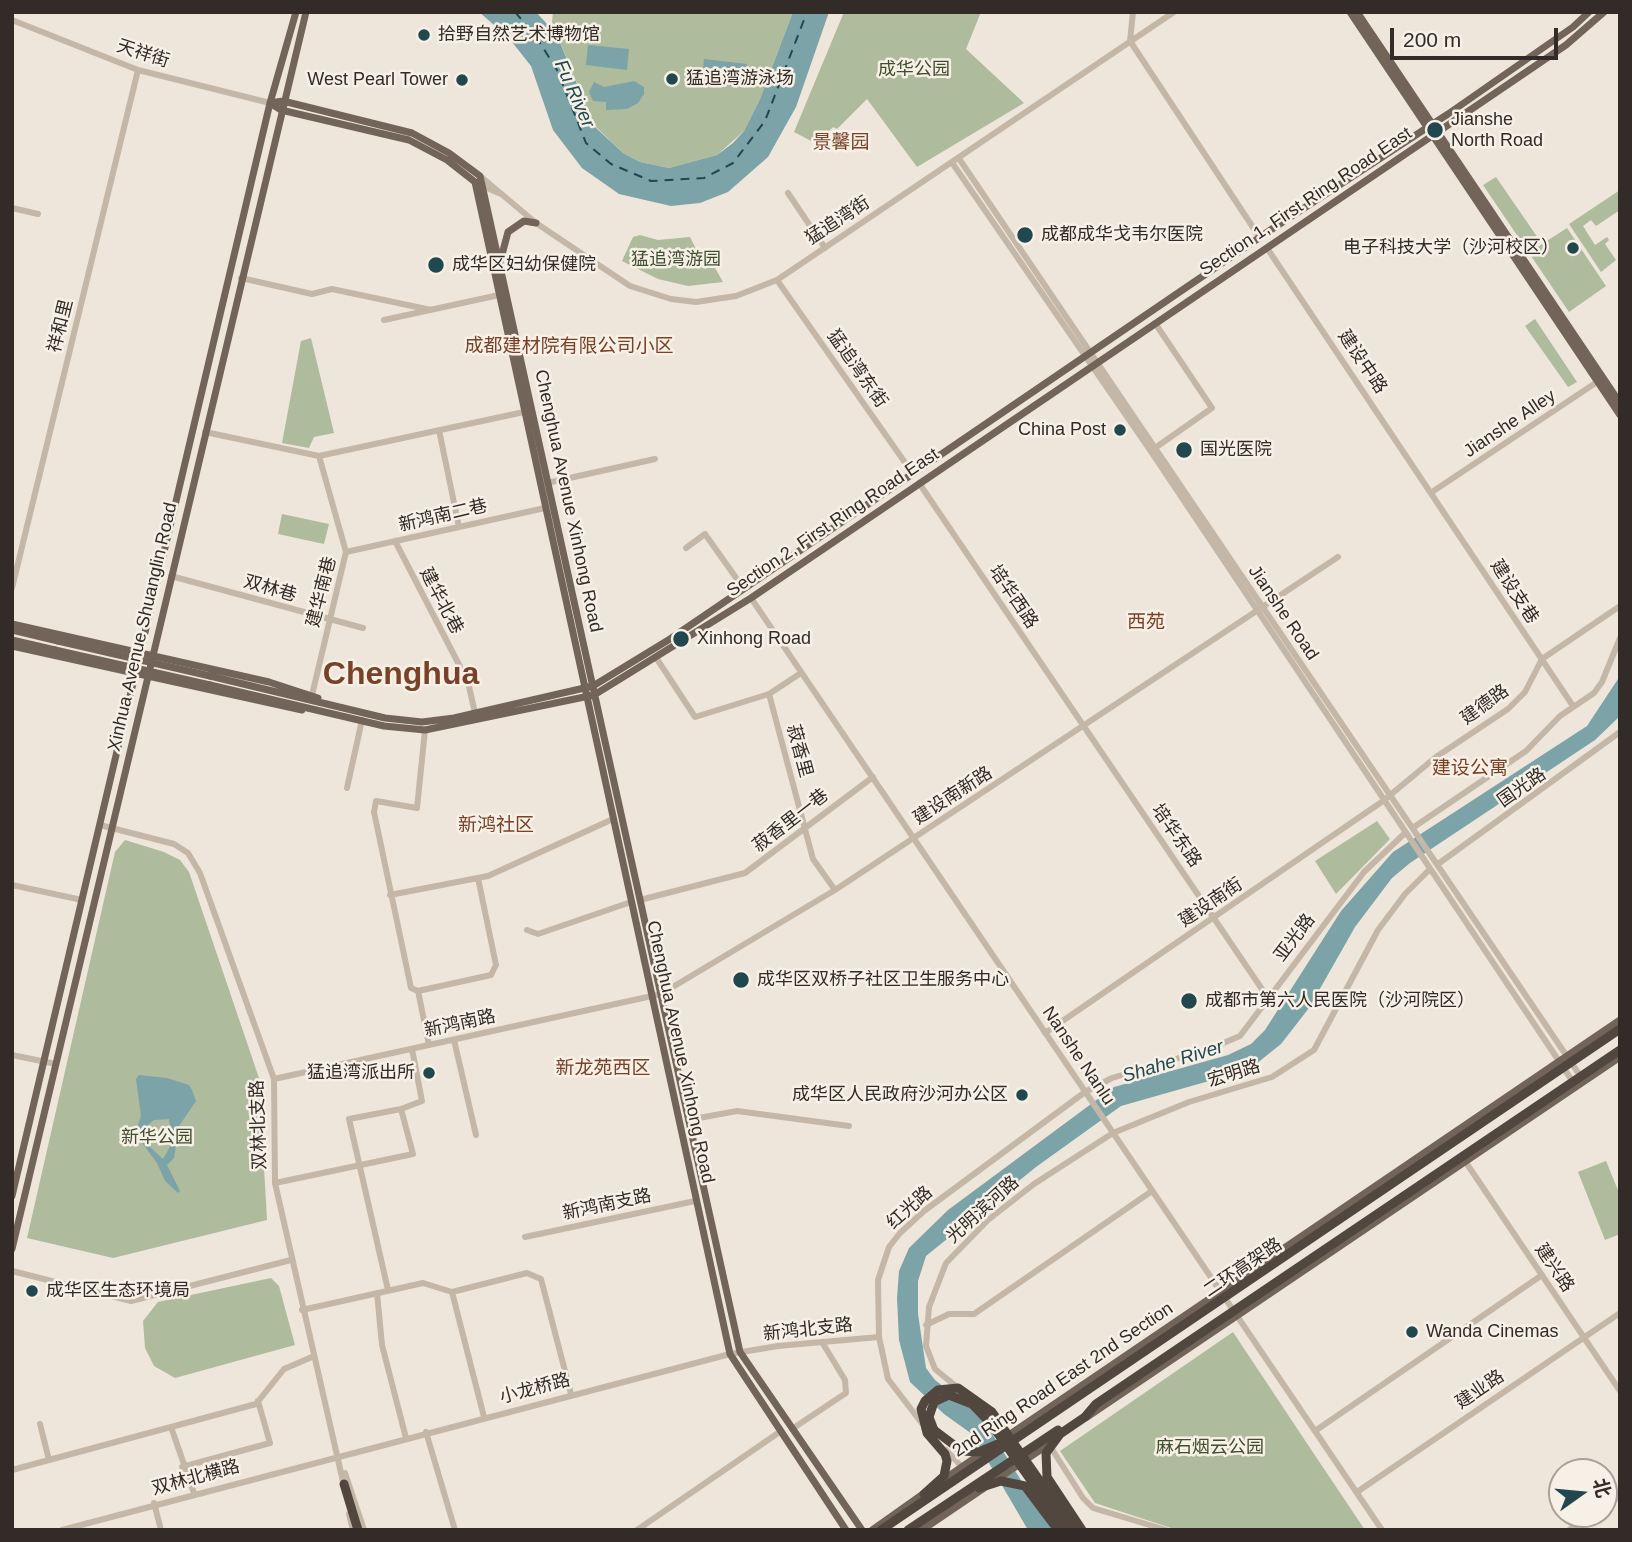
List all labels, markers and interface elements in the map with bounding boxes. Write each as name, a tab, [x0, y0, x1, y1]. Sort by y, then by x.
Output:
scale bar	[1394, 14, 1562, 58]
place label: 拾野自然艺术博物馆	[438, 24, 600, 46]
marker: 拾野自然艺术博物馆	[416, 27, 432, 43]
text: 200 m	[1403, 28, 1461, 51]
street label: 天祥街	[114, 35, 172, 73]
water label: Fu River	[549, 57, 599, 131]
park label: 成华公园	[878, 59, 950, 81]
place label: 猛追湾游泳场	[686, 68, 794, 90]
place label: West Pearl Tower	[307, 69, 448, 91]
marker: 猛追湾游泳场	[664, 71, 680, 87]
marker: West Pearl Tower	[454, 72, 470, 88]
place label: Jianshe North Road	[1451, 109, 1543, 152]
marker: Jianshe North Road	[1425, 120, 1445, 140]
street label: Section 1, First Ring Road East	[1196, 123, 1416, 281]
district label: 景馨园	[813, 132, 869, 154]
street label: 猛追湾街	[802, 192, 874, 250]
place label: 成都成华戈韦尔医院	[1041, 224, 1203, 246]
marker: 成都成华戈韦尔医院	[1015, 225, 1035, 245]
place label: 电子科技大学（沙河校区）	[1343, 237, 1559, 259]
marker: 电子科技大学（沙河校区）	[1565, 240, 1581, 256]
park label: 猛追湾游园	[631, 249, 721, 271]
place label: 成华区妇幼保健院	[452, 254, 596, 276]
marker: 成华区妇幼保健院	[426, 255, 446, 275]
street label: 祥和里	[44, 297, 78, 355]
street label: 猛追湾东街	[822, 326, 892, 412]
street label: 建设中路	[1333, 326, 1391, 398]
district label: 成都建材院有限公司小区	[465, 336, 673, 358]
street label: Chenghua Avenue Xinhong Road	[530, 368, 606, 634]
street label: Jianshe Alley	[1460, 385, 1560, 463]
place label: China Post	[1018, 419, 1106, 441]
marker: China Post	[1112, 422, 1128, 438]
place label: 国光医院	[1200, 439, 1272, 461]
marker: 国光医院	[1174, 440, 1194, 460]
street label: Section 2, First Ring Road East	[723, 444, 943, 602]
street label: 新鸿南二巷	[397, 495, 489, 537]
street label: Xinhua Avenue Shuanglin Road	[104, 500, 182, 754]
street label: 建华南巷	[303, 554, 341, 630]
street label: 建设支巷	[1485, 556, 1543, 628]
street label: 培华西路	[984, 561, 1042, 633]
street label: Jianshe Road	[1243, 561, 1323, 665]
street label: 建华北巷	[415, 564, 467, 638]
street label: 双林巷	[241, 571, 299, 607]
district label: 西苑	[1127, 612, 1165, 634]
place label: Xinhong Road	[697, 628, 811, 650]
marker: Xinhong Road	[671, 629, 691, 649]
district label: Chenghua	[323, 656, 479, 694]
street label: 建德路	[1457, 680, 1513, 730]
street label: 菽香里	[782, 722, 816, 780]
district label: 建设公寓	[1432, 758, 1508, 780]
street label: 建设南新路	[909, 762, 997, 830]
street label: 国光路	[1494, 764, 1550, 812]
street label: 菽香里一巷	[749, 785, 833, 857]
street label: 培华东路	[1147, 800, 1205, 872]
district label: 新鸿社区	[458, 815, 534, 837]
street label: 建设南街	[1175, 874, 1247, 932]
street label: 亚光路	[1270, 910, 1320, 966]
street label: Chenghua Avenue Xinhong Road	[642, 919, 718, 1185]
place label: 成华区双桥子社区卫生服务中心	[757, 969, 1009, 991]
marker: 成华区双桥子社区卫生服务中心	[731, 970, 751, 990]
place label: 成都市第六人民医院（沙河院区）	[1205, 990, 1475, 1012]
marker: 成都市第六人民医院（沙河院区）	[1179, 991, 1199, 1011]
street label: Nanshe Nanlu	[1037, 1003, 1119, 1109]
street label: 新鸿南路	[423, 1006, 497, 1042]
water label: Shahe River	[1120, 1036, 1226, 1088]
street label: 宏明路	[1205, 1056, 1263, 1092]
district label: 新龙苑西区	[556, 1058, 650, 1080]
place label: 猛追湾派出所	[307, 1062, 415, 1084]
marker: 猛追湾派出所	[421, 1065, 437, 1081]
street label: 双林北支路	[247, 1080, 271, 1170]
place label: 成华区人民政府沙河办公区	[792, 1084, 1008, 1106]
marker: 成华区人民政府沙河办公区	[1014, 1087, 1030, 1103]
park label: 新华公园	[121, 1127, 193, 1149]
street label: 光明滨河路	[942, 1172, 1024, 1248]
street label: 红光路	[883, 1182, 937, 1234]
street label: 新鸿南支路	[561, 1185, 653, 1225]
street label: 二环高架路	[1200, 1234, 1286, 1302]
street label: 建兴路	[1530, 1240, 1578, 1296]
place label: 成华区生态环境局	[46, 1280, 190, 1302]
marker: 成华区生态环境局	[24, 1283, 40, 1299]
street label: 2nd Ring Road East 2nd Section	[949, 1298, 1177, 1462]
street label: 新鸿北支路	[762, 1315, 854, 1345]
place label: Wanda Cinemas	[1426, 1321, 1558, 1343]
marker: Wanda Cinemas	[1404, 1324, 1420, 1340]
street label: 建业路	[1452, 1366, 1508, 1414]
street label: 小龙桥路	[497, 1369, 573, 1409]
park label: 麻石烟云公园	[1156, 1437, 1264, 1459]
street label: 双林北横路	[150, 1456, 242, 1500]
north arrow	[1548, 1458, 1618, 1528]
text: 北	[1589, 1476, 1614, 1500]

